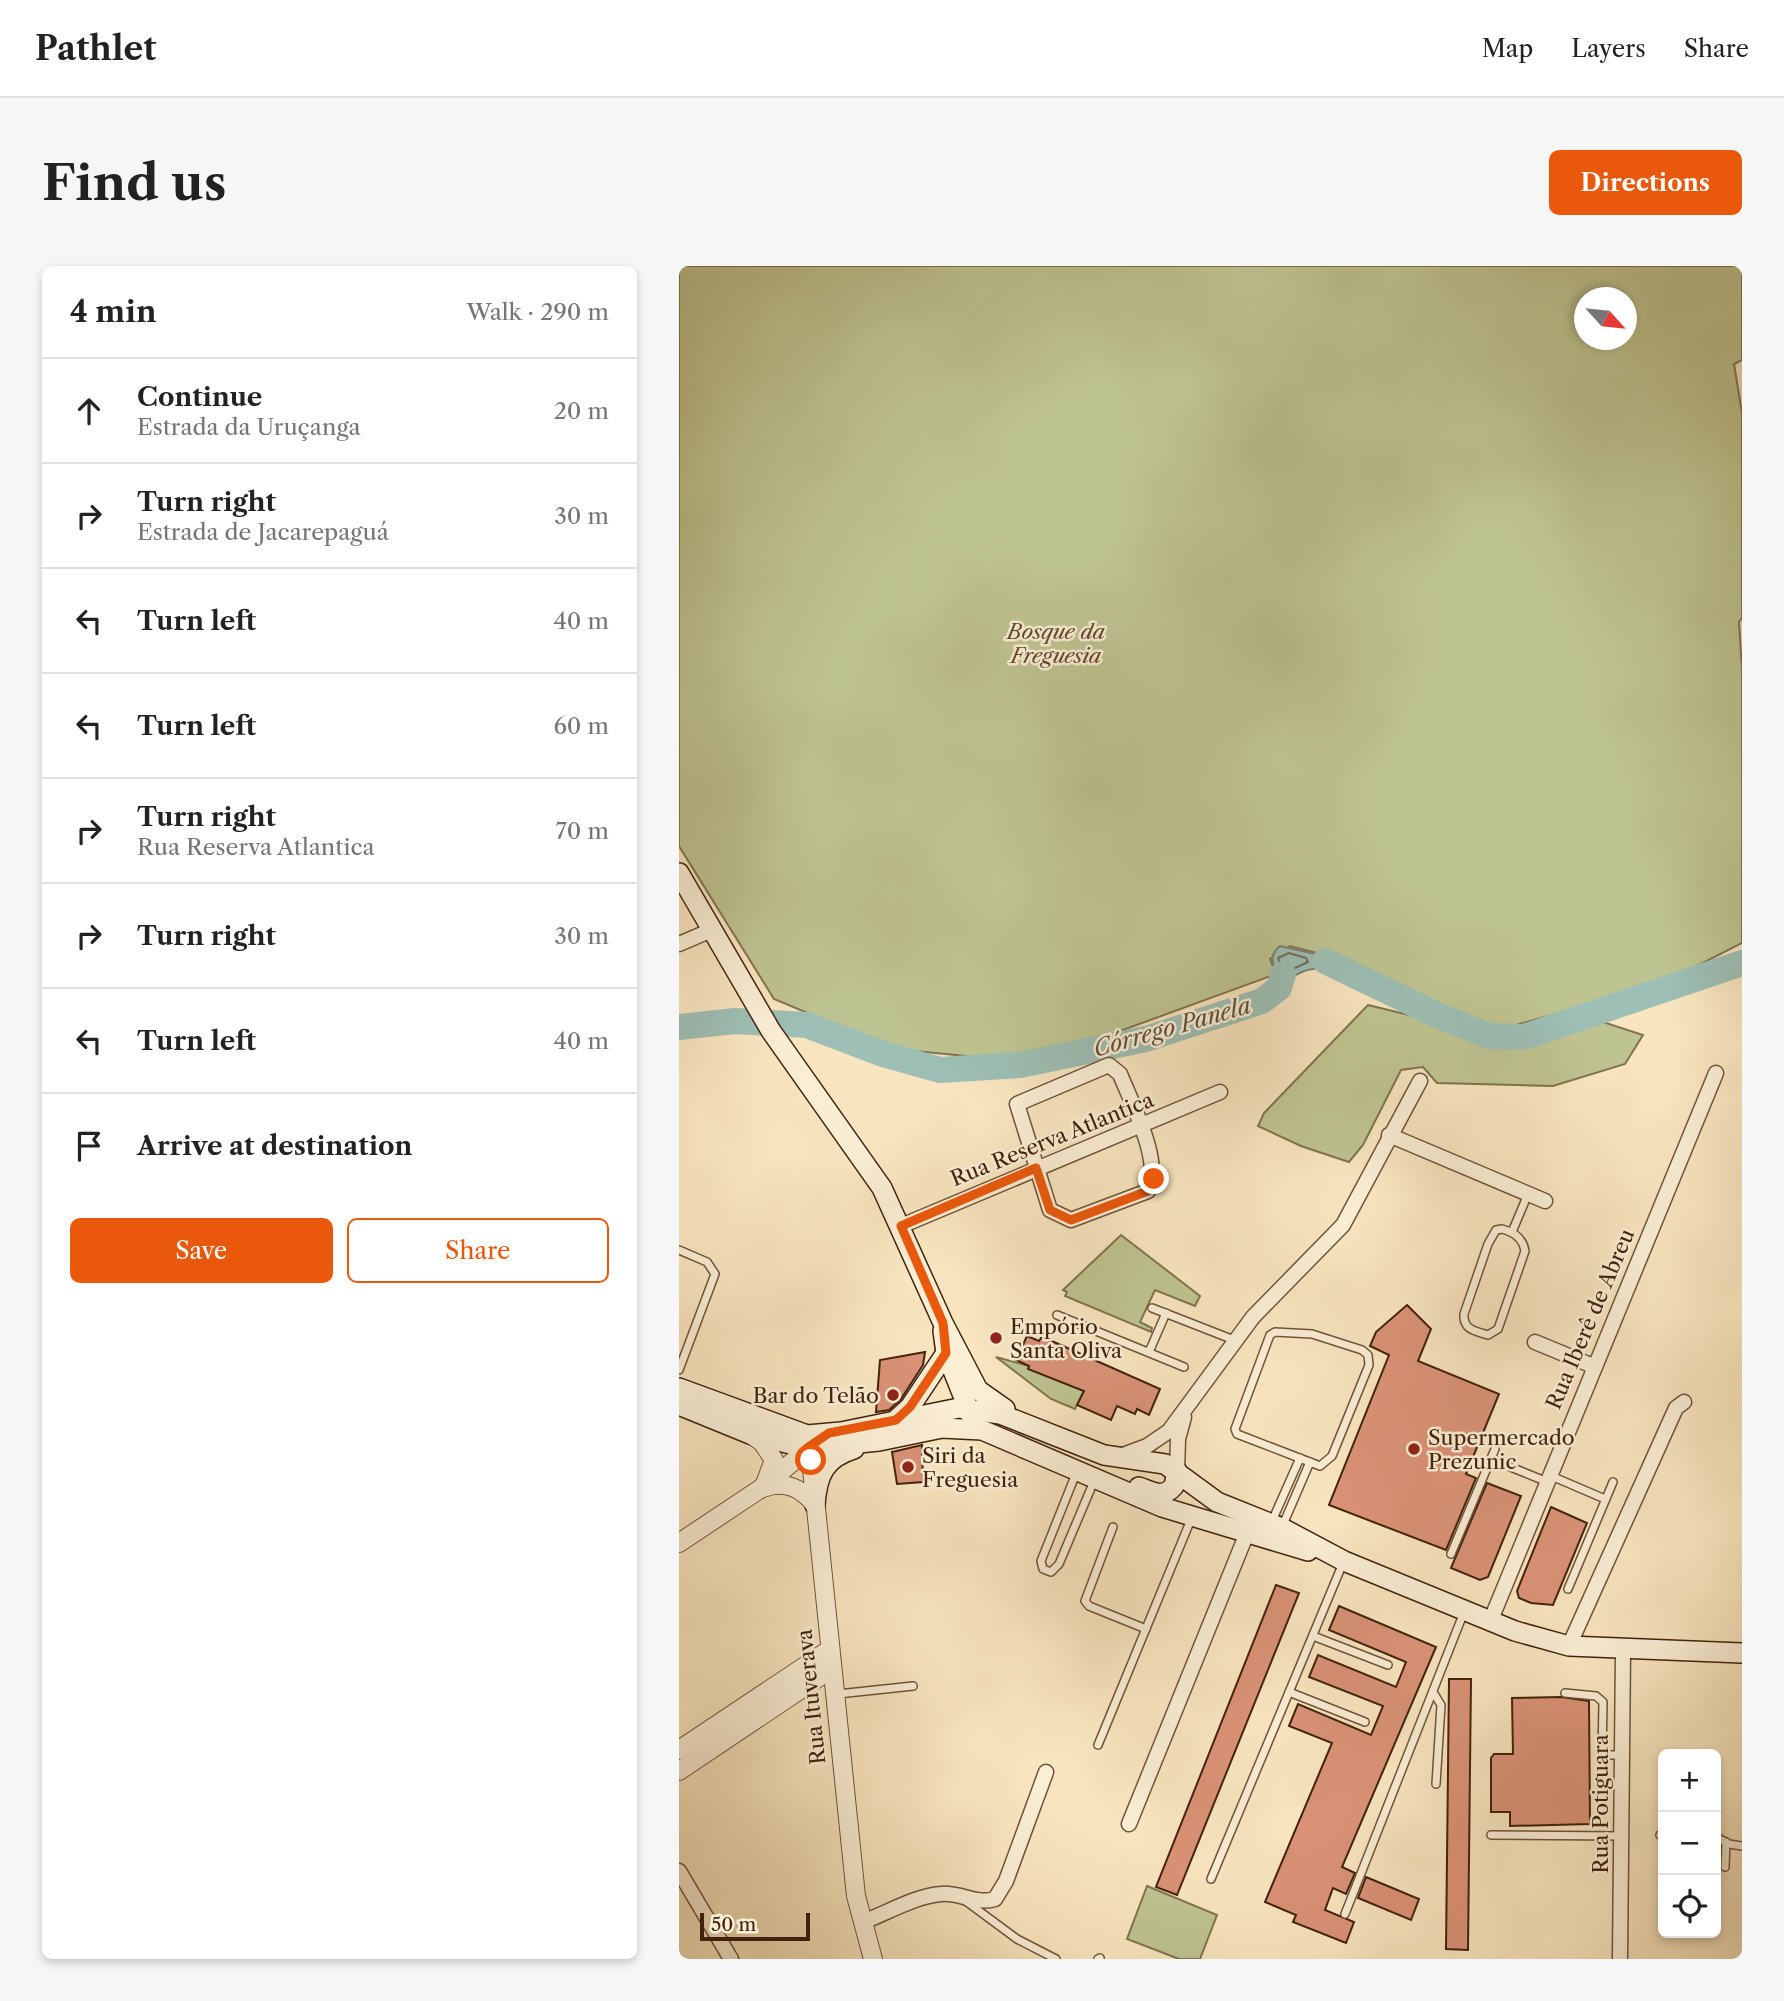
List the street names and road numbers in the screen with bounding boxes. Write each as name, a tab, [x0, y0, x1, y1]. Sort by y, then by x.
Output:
street label: Rua Reserva Atlantica	[947, 1086, 1158, 1191]
street label: Rua Iberê de Abreu	[1541, 1225, 1639, 1413]
street label: Rua Ituverava	[791, 1627, 831, 1766]
street label: Rua Potiguara	[1588, 1733, 1613, 1874]

